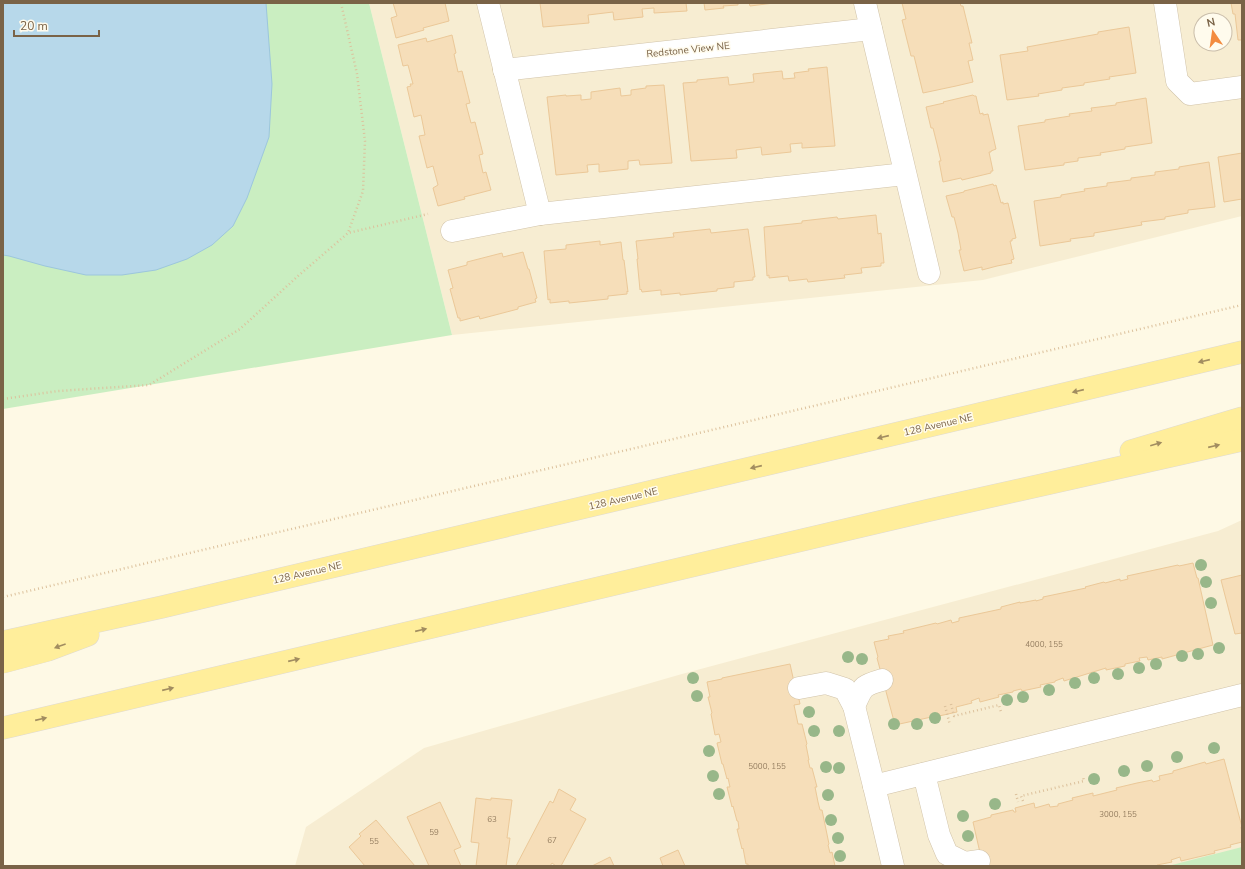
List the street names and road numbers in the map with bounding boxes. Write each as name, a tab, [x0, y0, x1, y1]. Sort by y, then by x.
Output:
street label: Redstone View NE	[646, 39, 731, 61]
street label: 128 Avenue NE	[902, 410, 974, 440]
street label: 128 Avenue NE	[587, 484, 659, 514]
street label: 128 Avenue NE	[271, 558, 343, 588]

